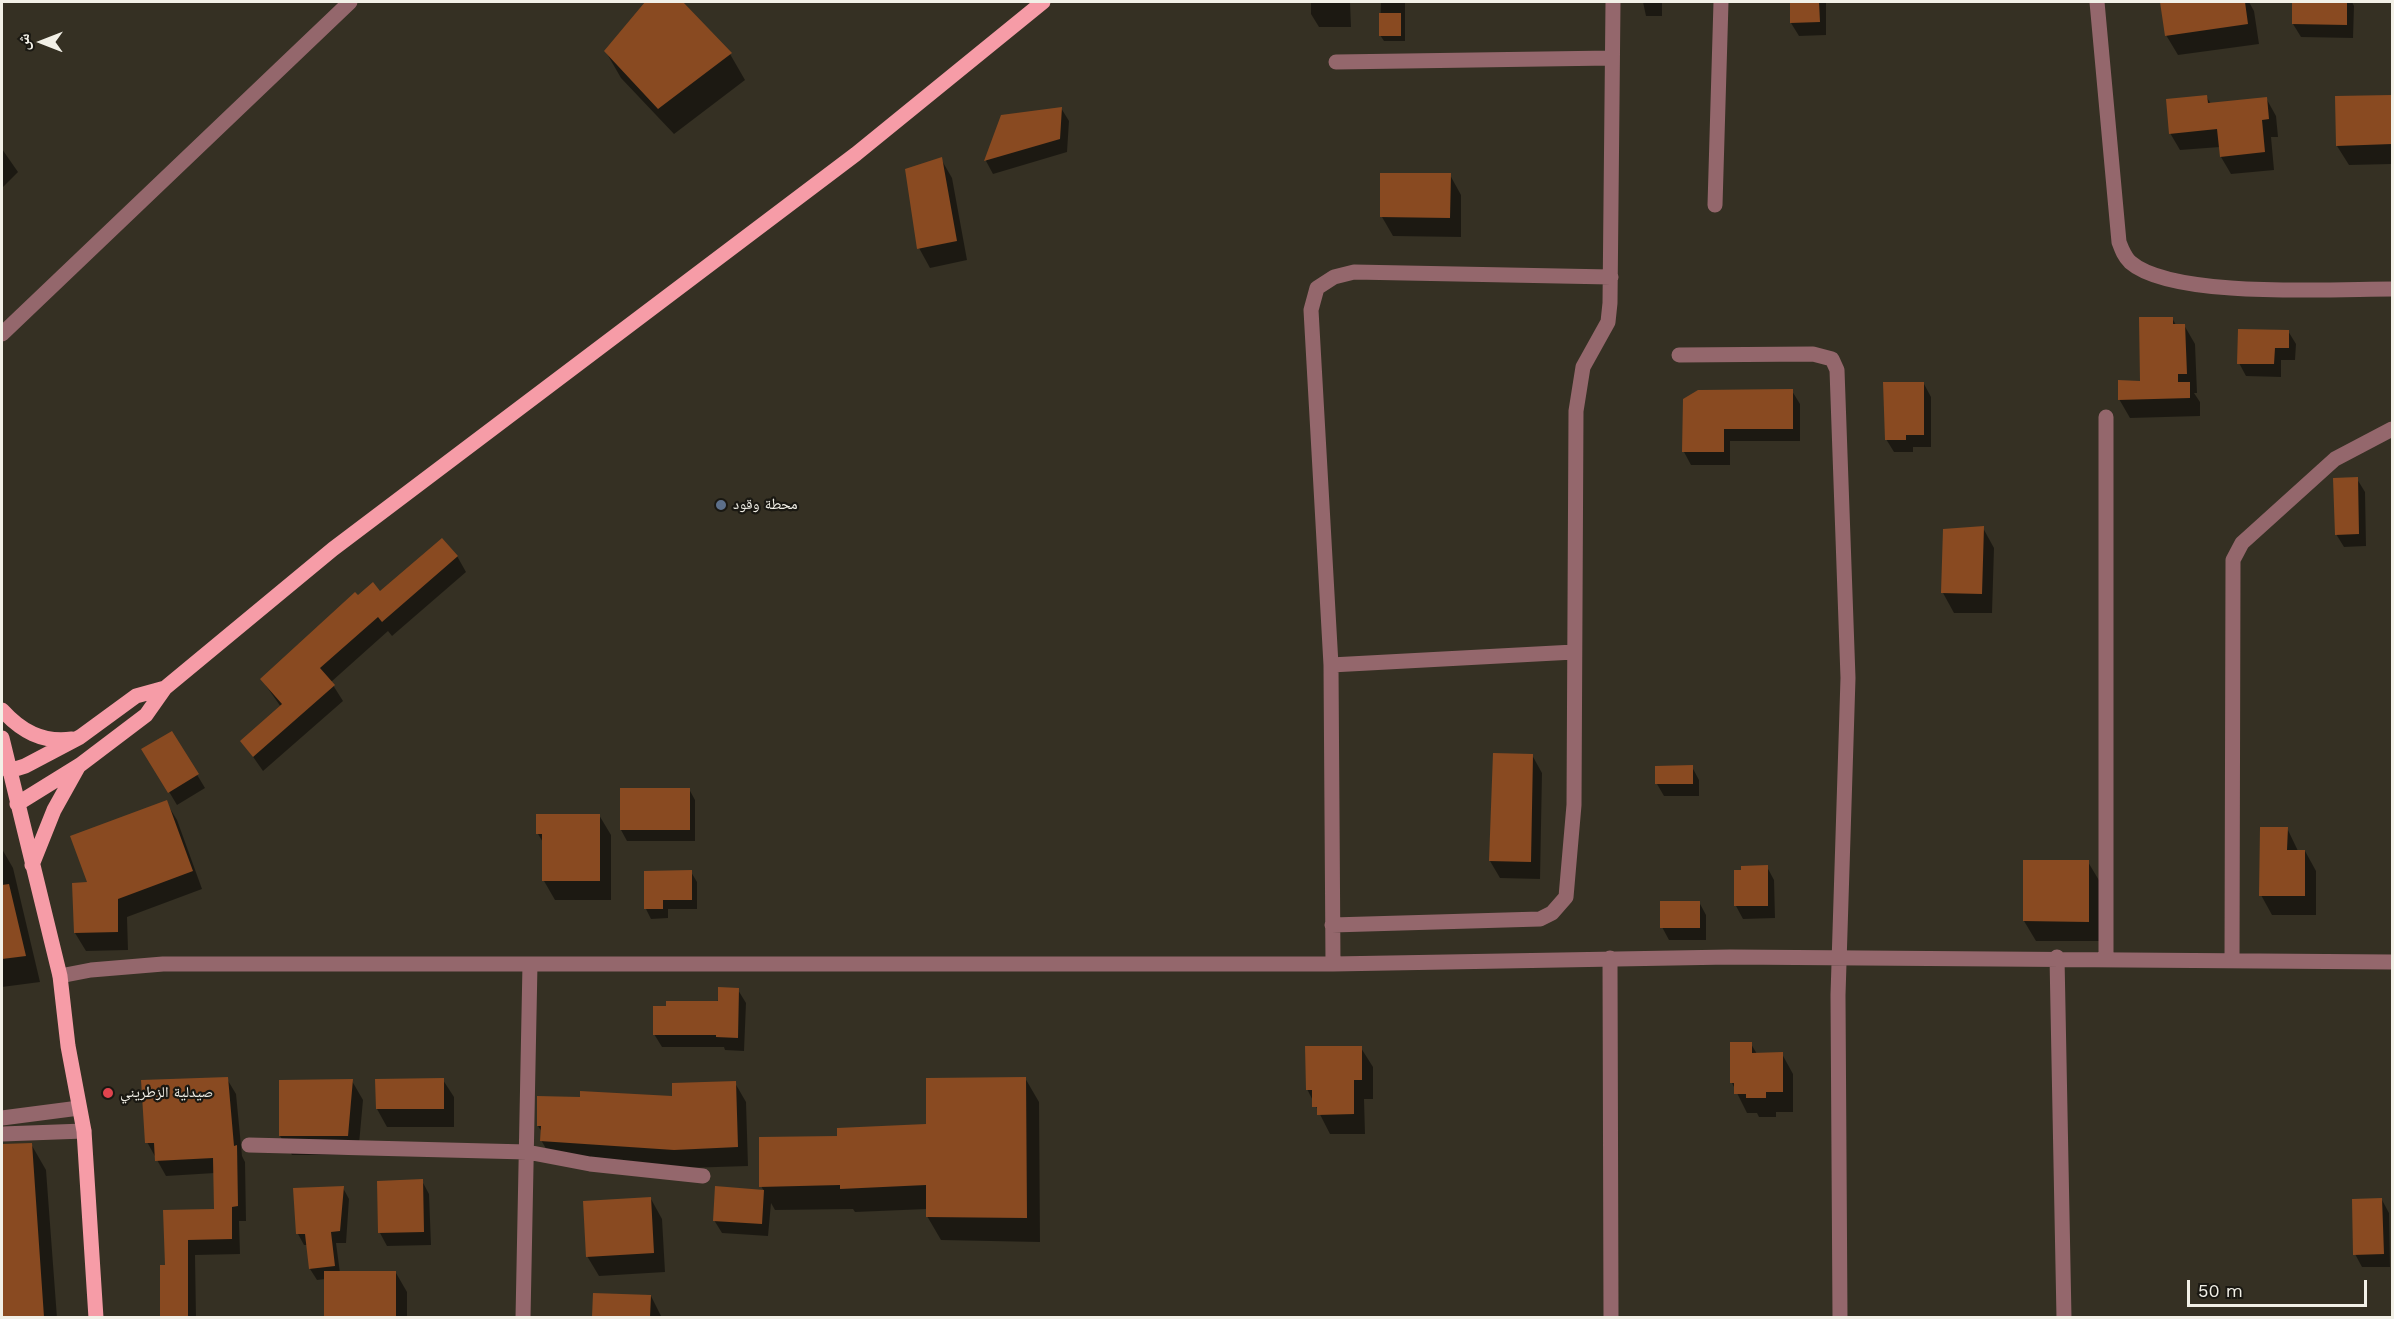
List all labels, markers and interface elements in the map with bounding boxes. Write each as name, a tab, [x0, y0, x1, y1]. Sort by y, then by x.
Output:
north arrow	[12, 12, 72, 72]
text: ش	[14, 34, 33, 51]
place label: محطة وقود	[733, 496, 798, 514]
marker: محطة وقود	[714, 498, 728, 512]
place label: صيدلية الزطريني	[120, 1084, 213, 1102]
marker: صيدلية الزطريني	[101, 1086, 115, 1100]
scale bar	[2190, 1268, 2370, 1306]
text: 50 m	[2198, 1280, 2243, 1301]

